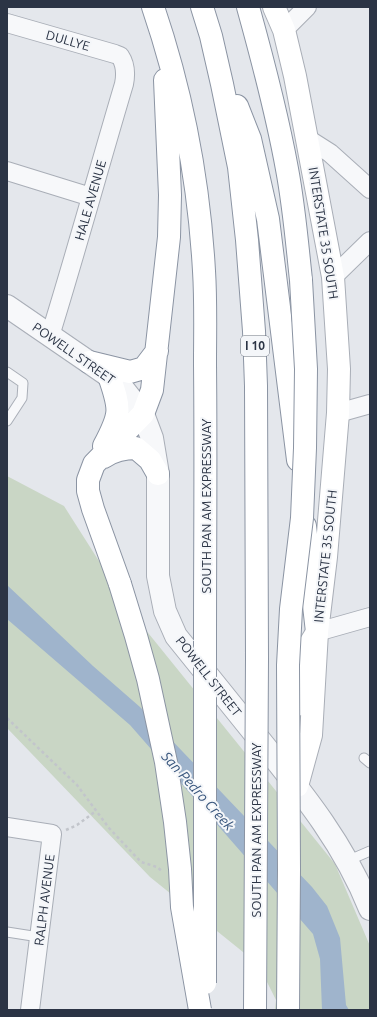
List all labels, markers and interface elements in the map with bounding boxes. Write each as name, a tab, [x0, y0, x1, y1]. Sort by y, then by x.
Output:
street label: DULLYE	[45, 27, 91, 53]
street label: HALE AVENUE	[72, 158, 108, 242]
street label: INTERSTATE 35 SOUTH	[307, 166, 341, 300]
street label: POWELL STREET	[30, 319, 118, 387]
road number: I 10	[241, 336, 269, 356]
street label: SOUTH PAN AM EXPRESSWAY	[199, 418, 213, 593]
street label: INTERSTATE 35 SOUTH	[311, 489, 339, 623]
street label: POWELL STREET	[174, 633, 244, 719]
street label: SOUTH PAN AM EXPRESSWAY	[249, 742, 263, 917]
water label: San Pedro Creek	[158, 748, 238, 834]
street label: RALPH AVENUE	[31, 853, 57, 947]

